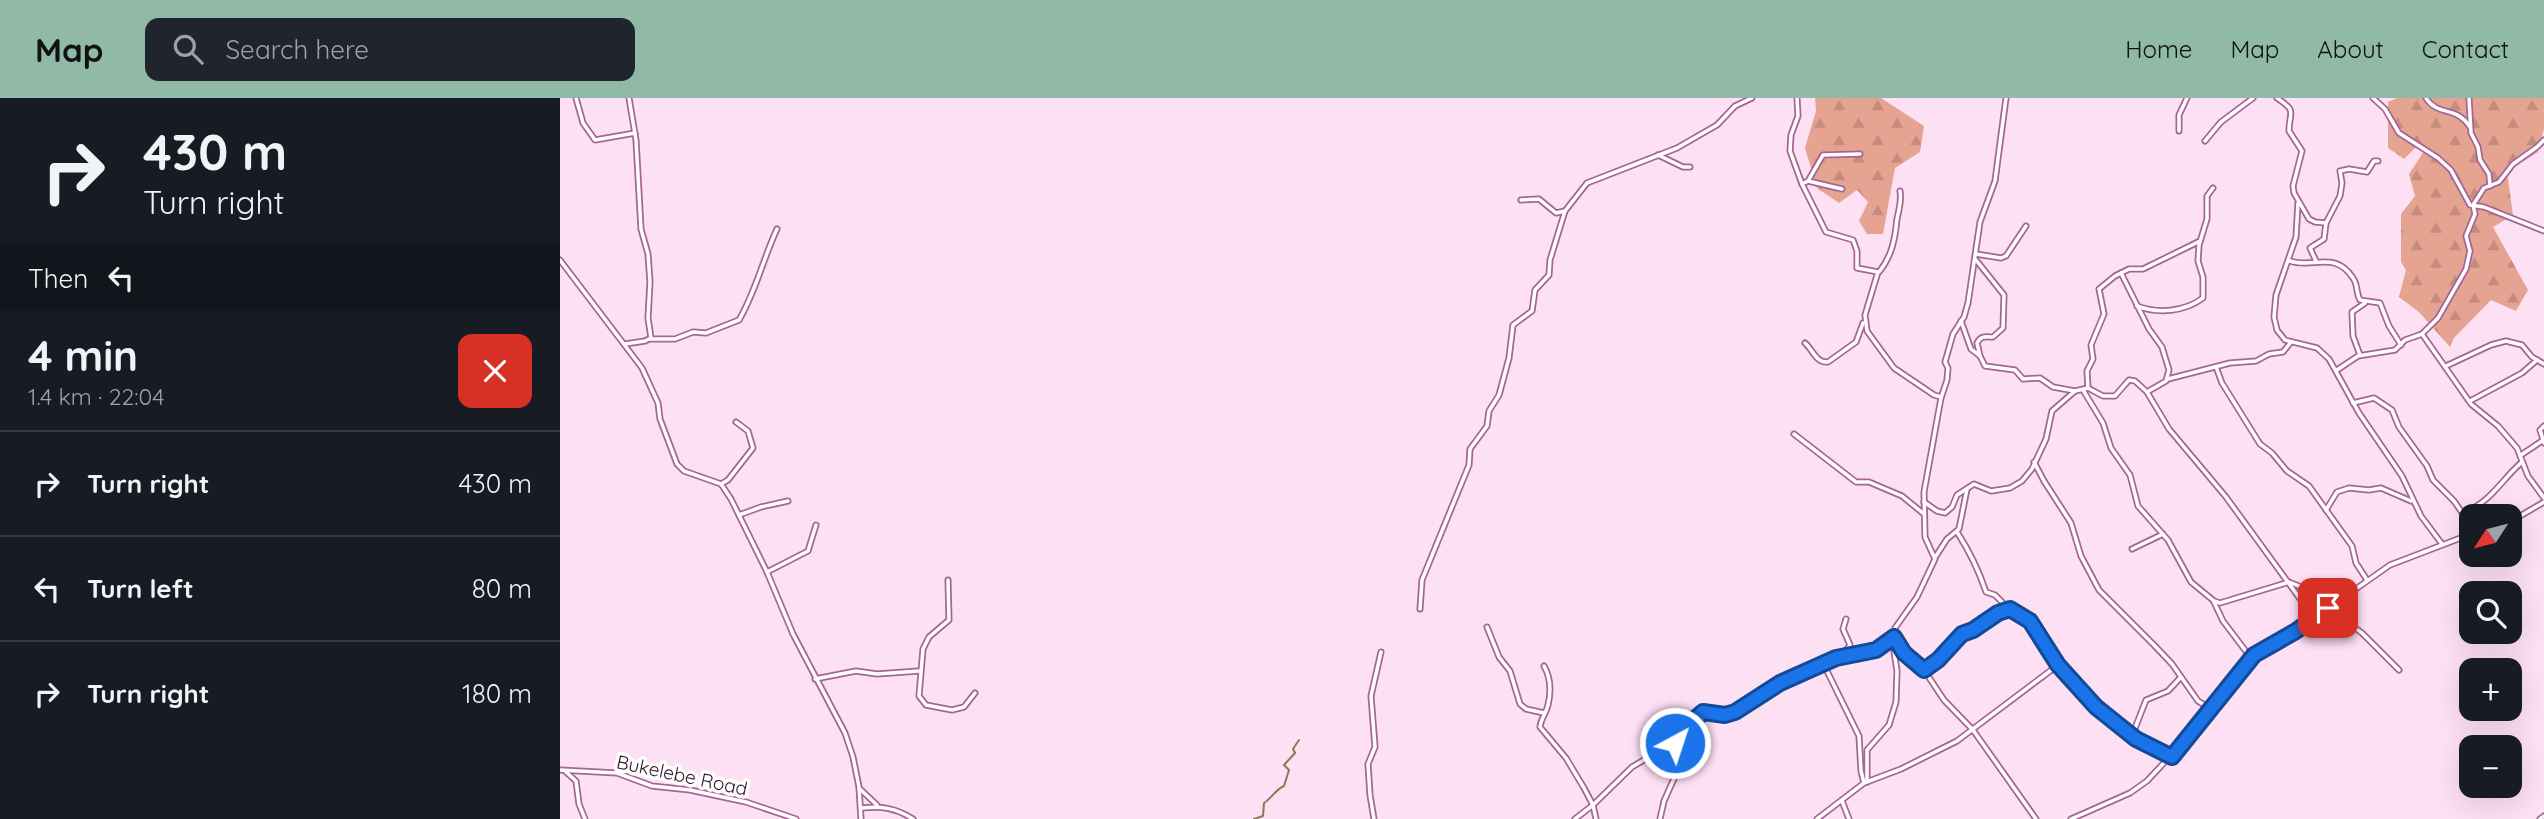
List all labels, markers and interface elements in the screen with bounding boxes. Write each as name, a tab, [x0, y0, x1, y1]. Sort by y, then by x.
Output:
search box	[145, 18, 635, 81]
text: Map	[35, 29, 103, 70]
icon: search	[169, 30, 207, 68]
text: Search here	[225, 33, 369, 66]
text: Home	[2125, 34, 2192, 64]
text: Map	[2230, 34, 2279, 64]
text: About	[2317, 34, 2384, 64]
text: Contact	[2422, 34, 2509, 64]
text: 430 m	[143, 121, 287, 182]
icon: right	[28, 126, 119, 217]
text: Turn right	[143, 182, 284, 222]
icon: left	[102, 259, 140, 297]
text: Then	[28, 262, 88, 295]
text: 4 min	[28, 329, 138, 382]
button: close	[458, 334, 532, 408]
text: 1.4 km · 22:04	[28, 382, 164, 411]
icon: right	[28, 465, 66, 503]
text: Turn right	[87, 467, 209, 500]
text: 430 m	[458, 467, 532, 500]
north arrow	[2459, 504, 2522, 567]
map controls	[2459, 504, 2522, 798]
icon: left	[28, 570, 66, 608]
text: Turn left	[87, 572, 194, 605]
text: 80 m	[472, 572, 532, 605]
pin	[2298, 578, 2358, 638]
button: search	[2459, 581, 2522, 644]
icon: arrive	[2309, 589, 2347, 627]
button: +	[2459, 658, 2522, 721]
icon: right	[28, 675, 66, 713]
text: Turn right	[87, 677, 209, 710]
text: 180 m	[462, 677, 532, 710]
position arrow	[1638, 706, 1712, 780]
button: −	[2459, 735, 2522, 798]
street label: Bukelebe Road	[614, 749, 750, 801]

